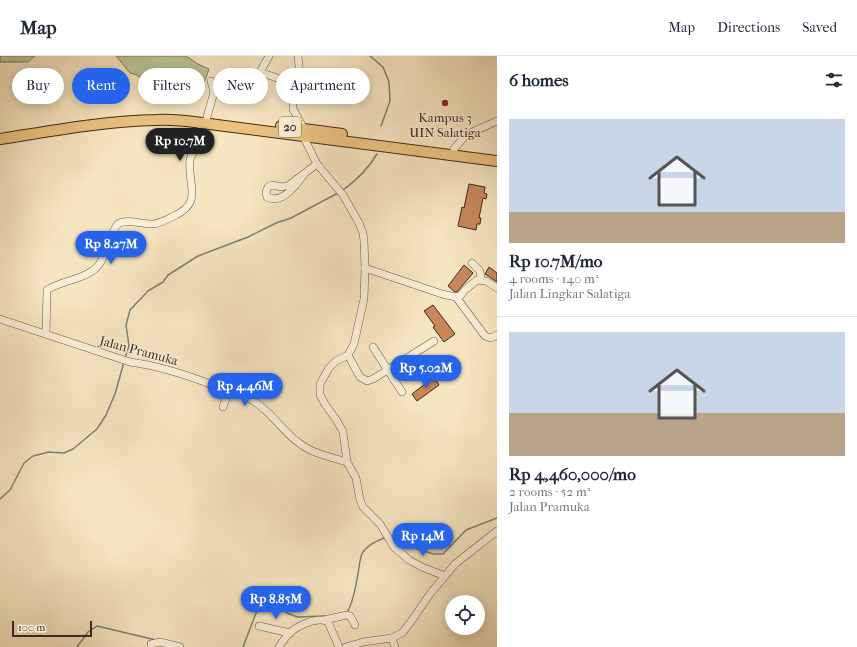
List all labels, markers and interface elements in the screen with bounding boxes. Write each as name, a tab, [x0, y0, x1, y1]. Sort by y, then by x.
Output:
text: Map	[20, 17, 56, 39]
text: Map	[668, 19, 695, 36]
text: Directions	[717, 19, 780, 36]
text: Saved	[802, 19, 837, 36]
chip: Buy	[12, 68, 64, 104]
chip: Rent	[72, 68, 130, 104]
chip: Filters	[138, 68, 205, 104]
chip: New	[213, 68, 268, 104]
chip: Apartment	[276, 68, 370, 104]
icon: filters	[823, 69, 845, 91]
text: 6 homes	[509, 70, 569, 90]
marker: Kampus 3 UIN Salatiga	[440, 98, 450, 108]
place label: Kampus 3 UIN Salatiga	[409, 110, 482, 140]
road number: 20	[279, 117, 301, 137]
pin: Rp 10.7M	[139, 128, 221, 162]
text: Rp 10.7M	[155, 133, 205, 148]
icon: home	[641, 145, 713, 217]
pin: Rp 8.27M	[70, 231, 152, 265]
text: Rp 8.27M	[84, 236, 138, 251]
text: Rp 10.7M/mo	[509, 251, 602, 271]
text: 4 rooms · 140 m²	[509, 271, 599, 286]
text: Jalan Lingkar Salatiga	[509, 286, 630, 301]
street label: Jalan Pramuka	[97, 333, 181, 368]
pin: Rp 5.02M	[385, 355, 467, 389]
icon: home	[641, 358, 713, 430]
text: Rp 5.02M	[399, 360, 453, 375]
pin: Rp 4.46M	[204, 373, 286, 407]
text: Rp 4.46M	[217, 378, 273, 393]
text: Rp 4,460,000/mo	[509, 464, 636, 484]
text: 2 rooms · 52 m²	[509, 484, 590, 499]
text: Jalan Pramuka	[509, 499, 590, 514]
pin: Rp 14M	[390, 523, 456, 557]
text: Rp 14M	[401, 528, 445, 543]
pin: Rp 8.85M	[235, 586, 317, 620]
text: Rp 8.85M	[250, 591, 302, 606]
map controls	[445, 595, 485, 635]
button: locate	[445, 595, 485, 635]
scale bar	[12, 619, 92, 638]
text: 100 m	[18, 621, 46, 634]

